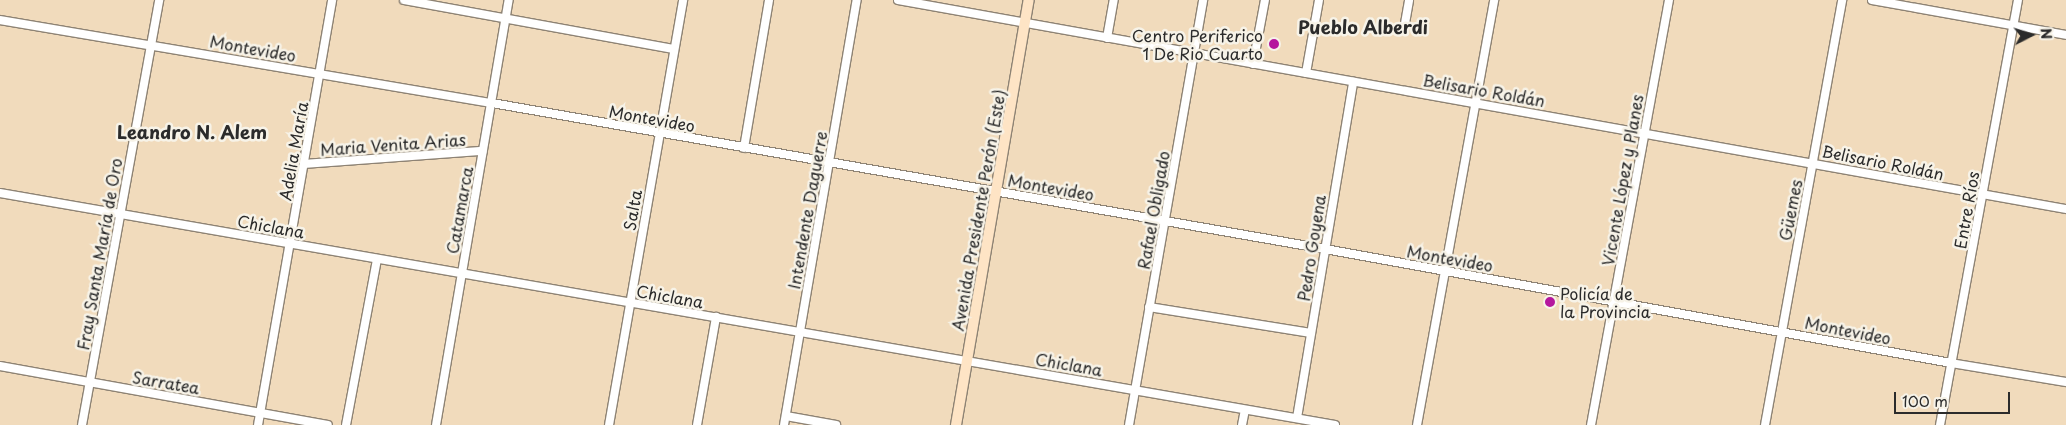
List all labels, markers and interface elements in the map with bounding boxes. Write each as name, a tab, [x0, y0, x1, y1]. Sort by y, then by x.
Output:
north arrow	[2006, 10, 2056, 60]
district label: Pueblo Alberdi	[1298, 16, 1428, 38]
place label: Centro Periferico 1 De Rio Cuarto	[1132, 25, 1263, 63]
text: N	[2035, 27, 2057, 40]
street label: Montevideo	[208, 31, 298, 65]
marker: Centro Periferico 1 De Rio Cuarto	[1267, 37, 1281, 51]
street label: Belisario Roldán	[1422, 70, 1546, 110]
street label: Avenida Presidente Perón (Este)	[947, 88, 1009, 332]
street label: Vicente López y Planes	[1597, 92, 1647, 268]
street label: Adelia María	[275, 100, 311, 202]
street label: Montevideo	[607, 101, 697, 135]
district label: Leandro N. Alem	[116, 121, 268, 143]
street label: Maria Venita Arias	[319, 129, 467, 159]
street label: Intendente Daguerre	[784, 129, 830, 291]
street label: Belisario Roldán	[1821, 141, 1945, 183]
street label: Rafael Obligado	[1133, 149, 1173, 271]
street label: Fray Santa María de Oro	[73, 156, 125, 352]
street label: Catamarca	[442, 165, 476, 255]
street label: Montevideo	[1006, 170, 1096, 204]
street label: Entre Ríos	[1950, 170, 1982, 250]
street label: Güemes	[1775, 178, 1805, 242]
street label: Salta	[619, 188, 645, 232]
street label: Pedro Goyena	[1293, 194, 1329, 302]
street label: Chiclana	[236, 211, 306, 241]
street label: Montevideo	[1405, 241, 1495, 275]
street label: Chiclana	[635, 281, 705, 311]
place label: Policía de la Provincia	[1560, 283, 1650, 321]
marker: Policía de la Provincia	[1544, 296, 1556, 308]
street label: Montevideo	[1803, 312, 1893, 348]
street label: Chiclana	[1034, 349, 1104, 379]
street label: Sarratea	[131, 367, 201, 397]
scale bar	[1896, 382, 2012, 414]
text: 100 m	[1902, 389, 1948, 412]

